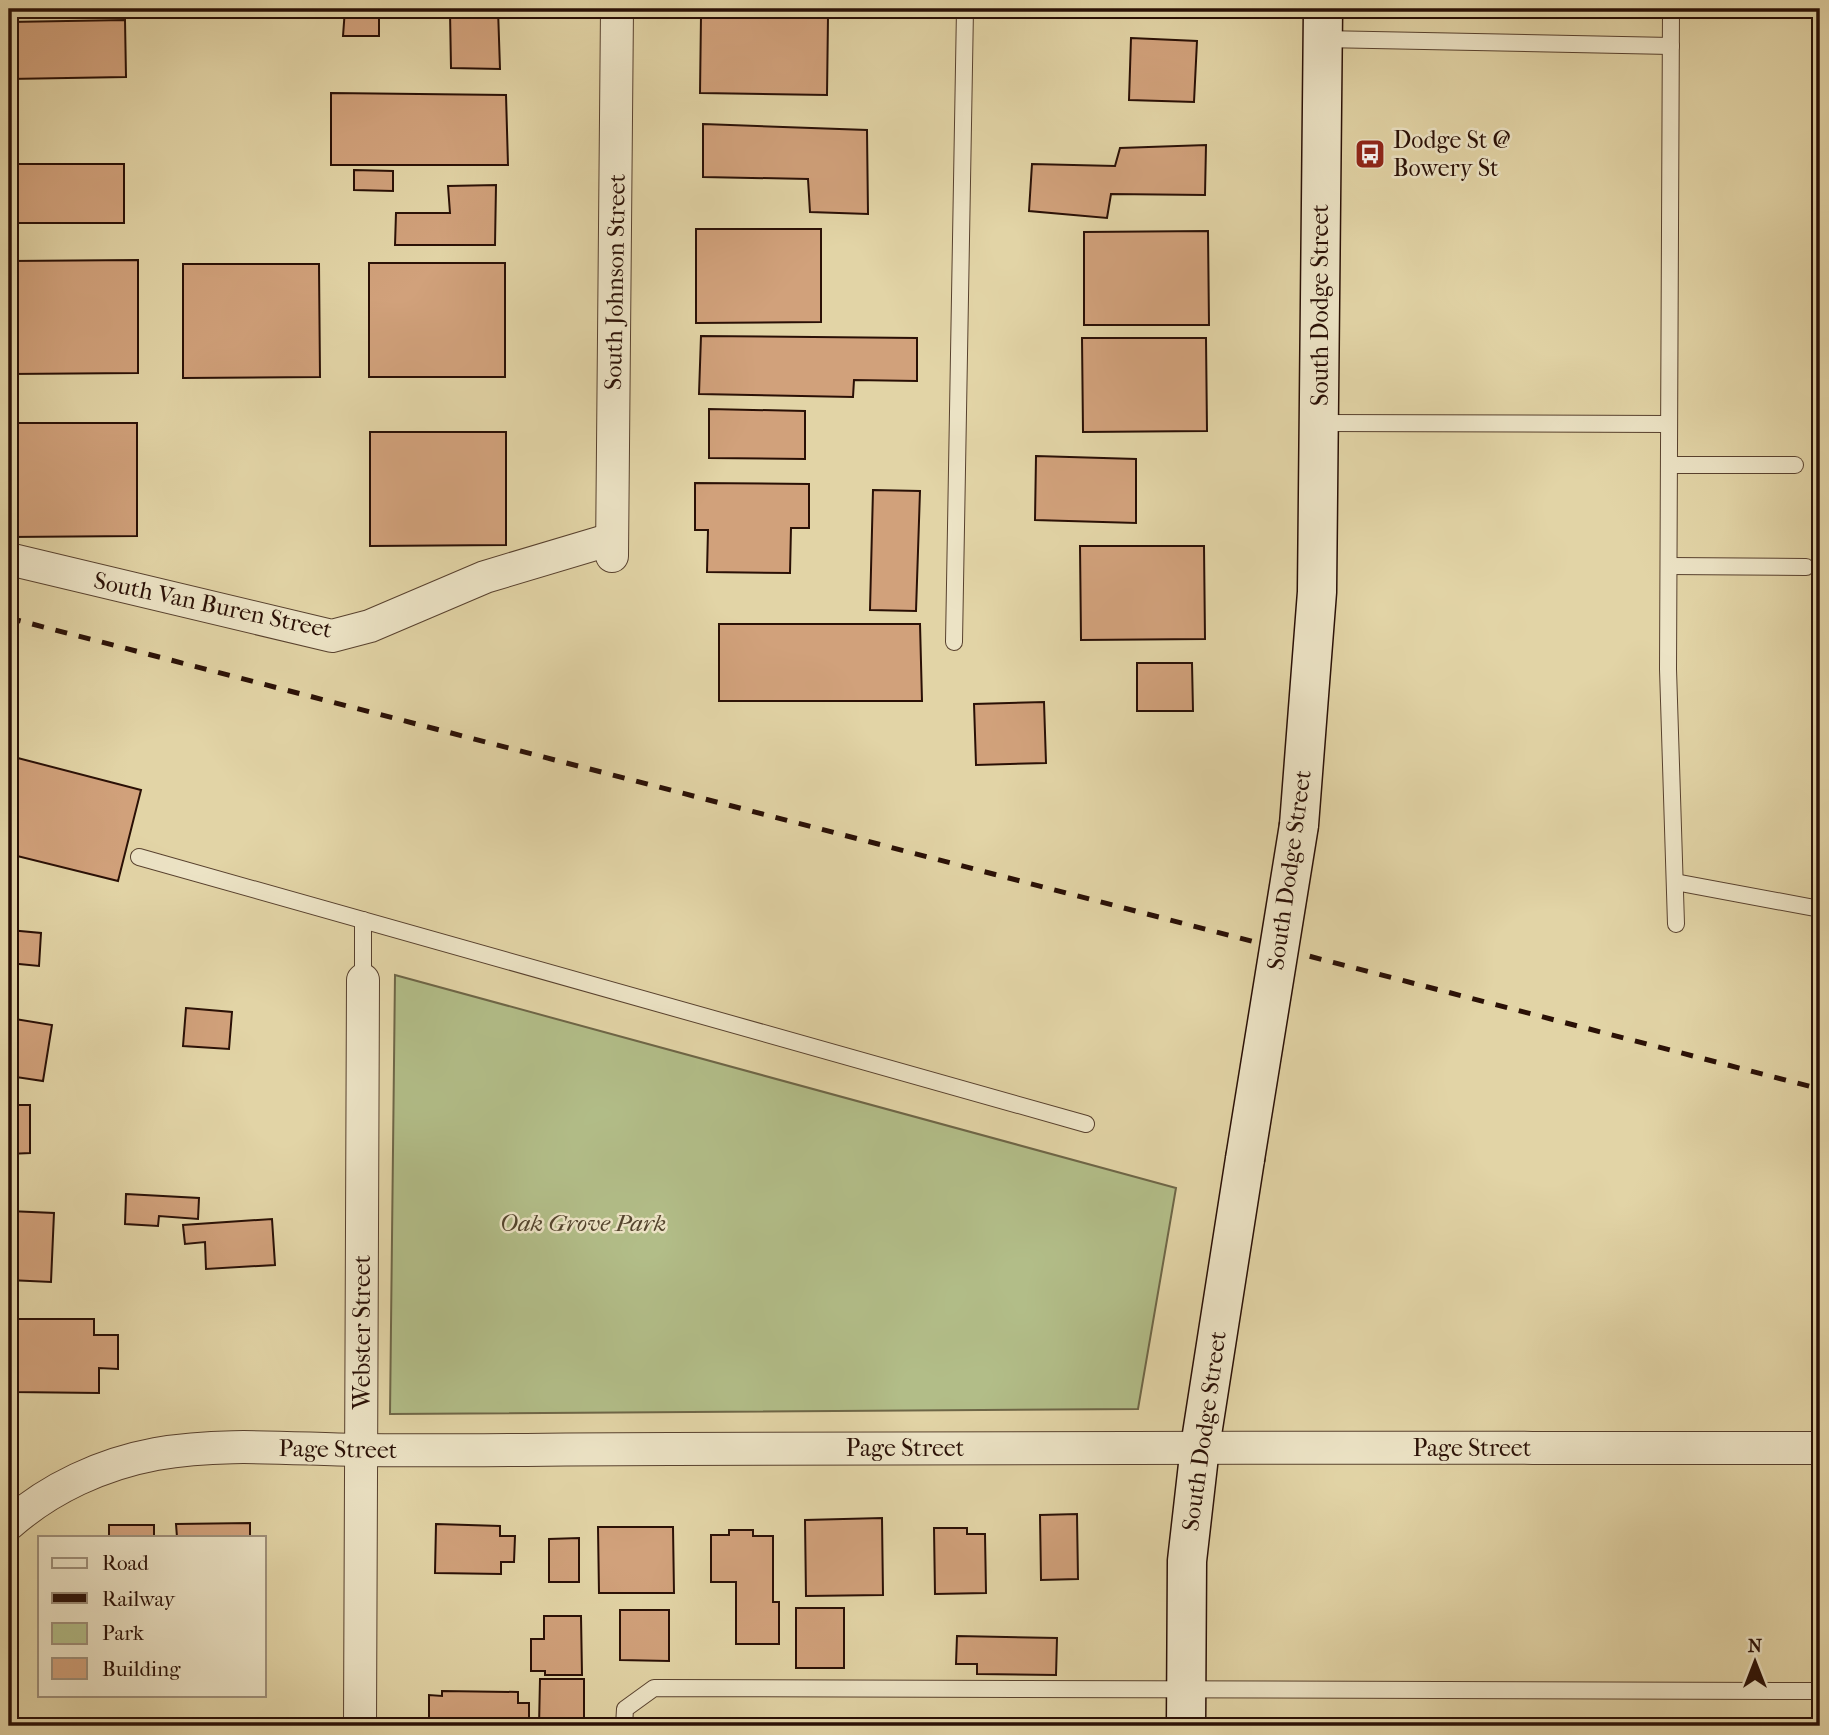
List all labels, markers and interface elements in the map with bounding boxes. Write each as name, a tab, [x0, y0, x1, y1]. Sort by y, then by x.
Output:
place label: Dodge St @ Bowery St	[1393, 126, 1511, 182]
bus stop icon: Dodge St @ Bowery St	[1353, 137, 1387, 171]
street label: South Johnson Street	[599, 173, 631, 390]
street label: South Dodge Street	[1306, 204, 1334, 406]
street label: South Van Buren Street	[91, 566, 335, 644]
street label: South Dodge Street	[1261, 768, 1317, 972]
park label: Oak Grove Park	[500, 1209, 666, 1237]
street label: Webster Street	[348, 1254, 376, 1410]
street label: South Dodge Street	[1176, 1329, 1232, 1533]
street label: Page Street	[278, 1434, 398, 1464]
street label: Page Street	[846, 1434, 965, 1462]
street label: Page Street	[1413, 1434, 1532, 1462]
legend	[38, 1536, 266, 1696]
text: Road	[102, 1551, 149, 1575]
text: Railway	[102, 1587, 176, 1611]
text: Park	[102, 1621, 144, 1645]
north arrow	[1720, 1626, 1790, 1696]
text: N	[1748, 1635, 1763, 1657]
text: Building	[102, 1657, 181, 1681]

